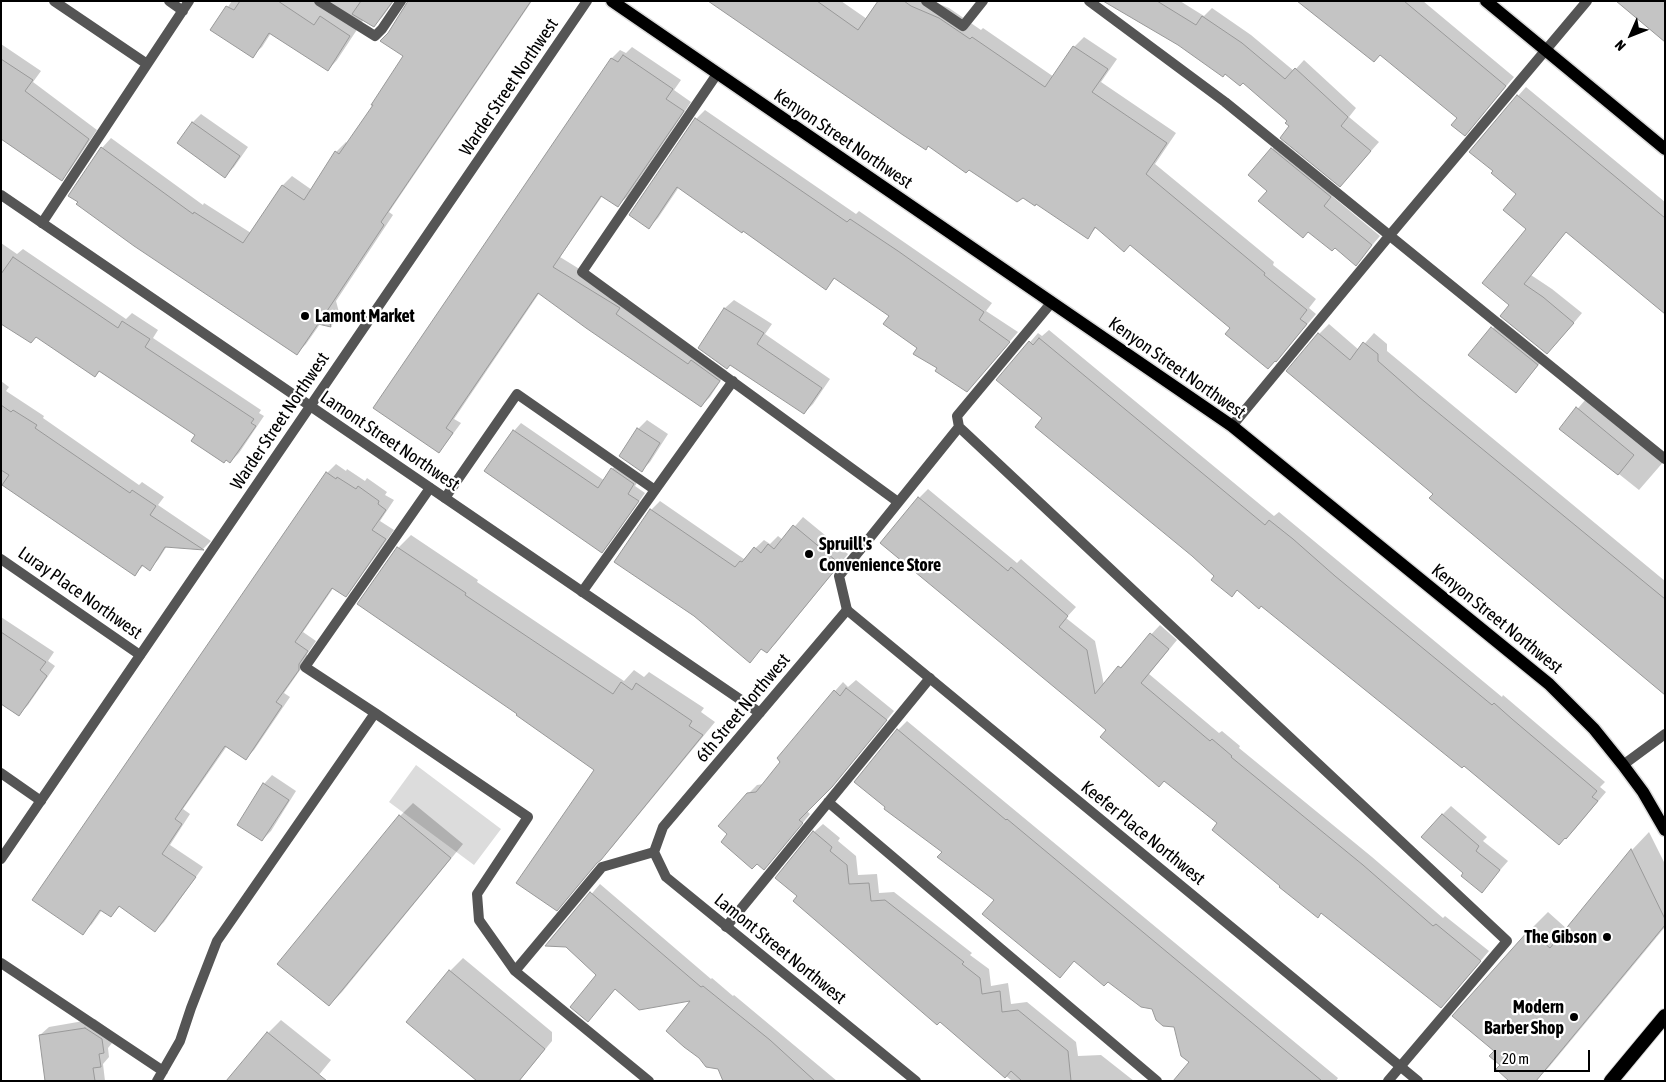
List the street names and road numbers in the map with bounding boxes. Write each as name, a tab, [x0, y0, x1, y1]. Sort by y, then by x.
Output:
street label: Warder Street Northwest	[455, 14, 563, 160]
street label: Kenyon Street Northwest	[770, 85, 916, 193]
street label: Kenyon Street Northwest	[1104, 313, 1250, 423]
street label: Warder Street Northwest	[226, 348, 334, 494]
street label: Lamont Street Northwest	[316, 386, 464, 496]
street label: Luray Place Northwest	[14, 542, 146, 644]
street label: Kenyon Street Northwest	[1427, 559, 1567, 679]
street label: 6th Street Northwest	[691, 649, 795, 767]
street label: Keefer Place Northwest	[1077, 776, 1209, 890]
street label: Lamont Street Northwest	[710, 889, 850, 1009]

